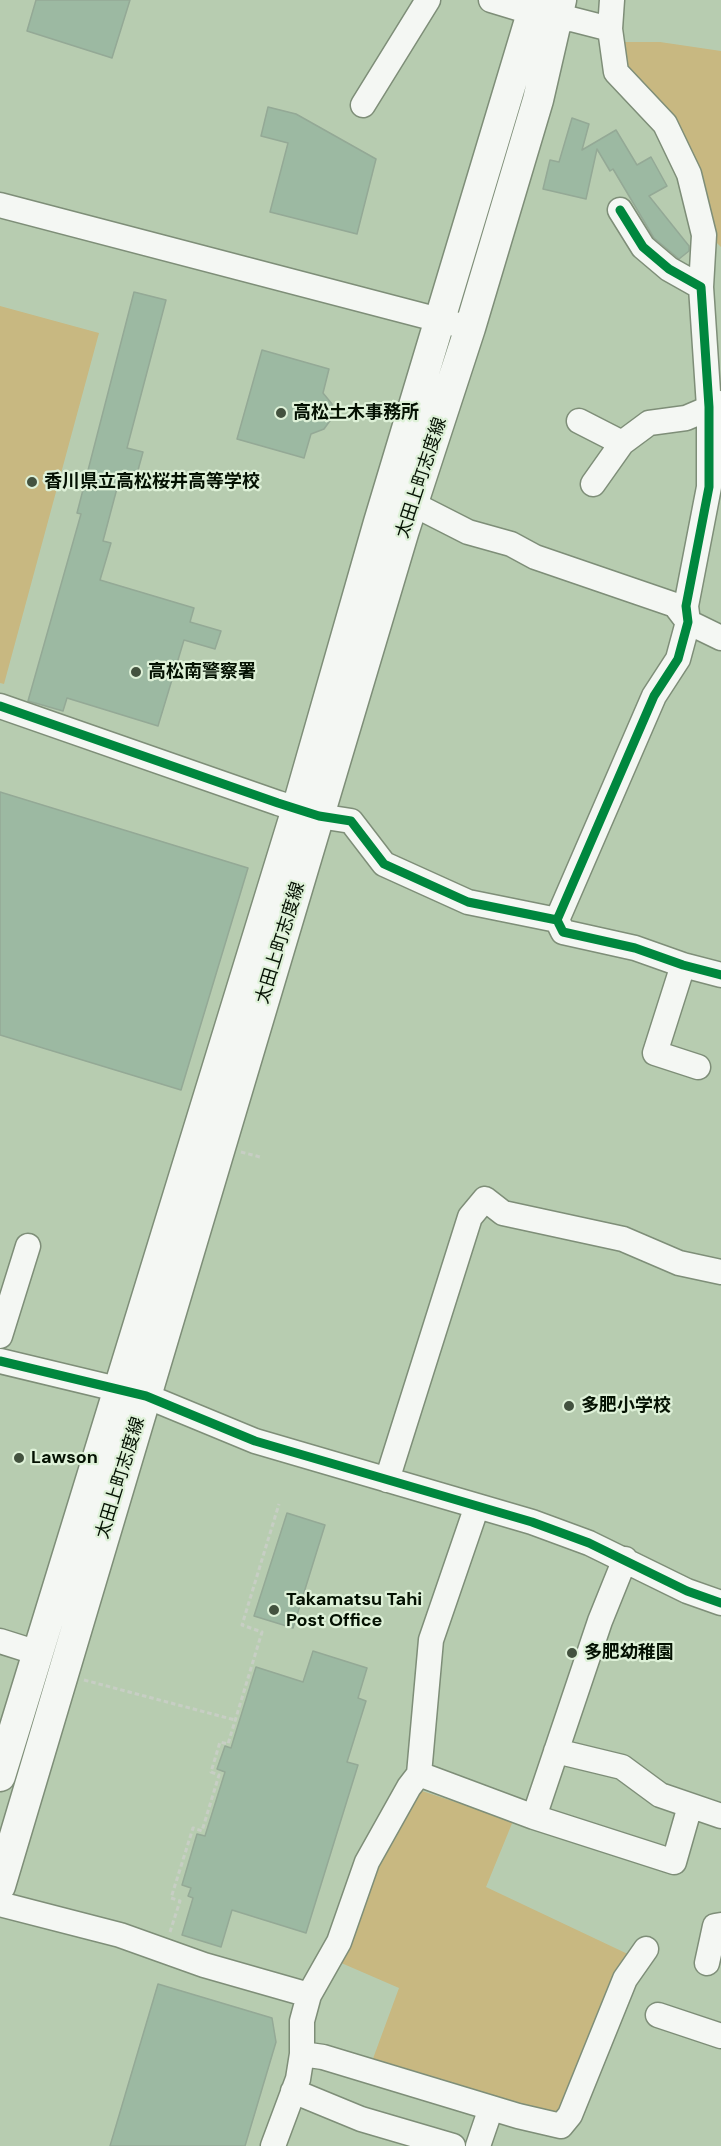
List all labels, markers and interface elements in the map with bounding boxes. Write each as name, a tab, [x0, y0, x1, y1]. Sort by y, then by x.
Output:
place label: 高松土木事務所	[293, 402, 419, 424]
marker: 高松土木事務所	[274, 406, 288, 420]
street label: 太田上町志度線	[392, 415, 452, 541]
place label: 香川県立高松桜井高等学校	[44, 471, 260, 493]
marker: 香川県立高松桜井高等学校	[25, 475, 39, 489]
place label: 高松南警察署	[148, 661, 256, 683]
marker: 高松南警察署	[129, 665, 143, 679]
street label: 太田上町志度線	[252, 880, 310, 1006]
place label: 多肥小学校	[581, 1395, 671, 1417]
marker: 多肥小学校	[562, 1399, 576, 1413]
street label: 太田上町志度線	[92, 1415, 150, 1541]
place label: Lawson	[31, 1447, 98, 1469]
marker: Lawson	[12, 1451, 26, 1465]
place label: Takamatsu Tahi Post Office	[286, 1589, 422, 1632]
marker: Takamatsu Tahi Post Office	[267, 1603, 281, 1617]
place label: 多肥幼稚園	[584, 1642, 674, 1664]
marker: 多肥幼稚園	[565, 1646, 579, 1660]

